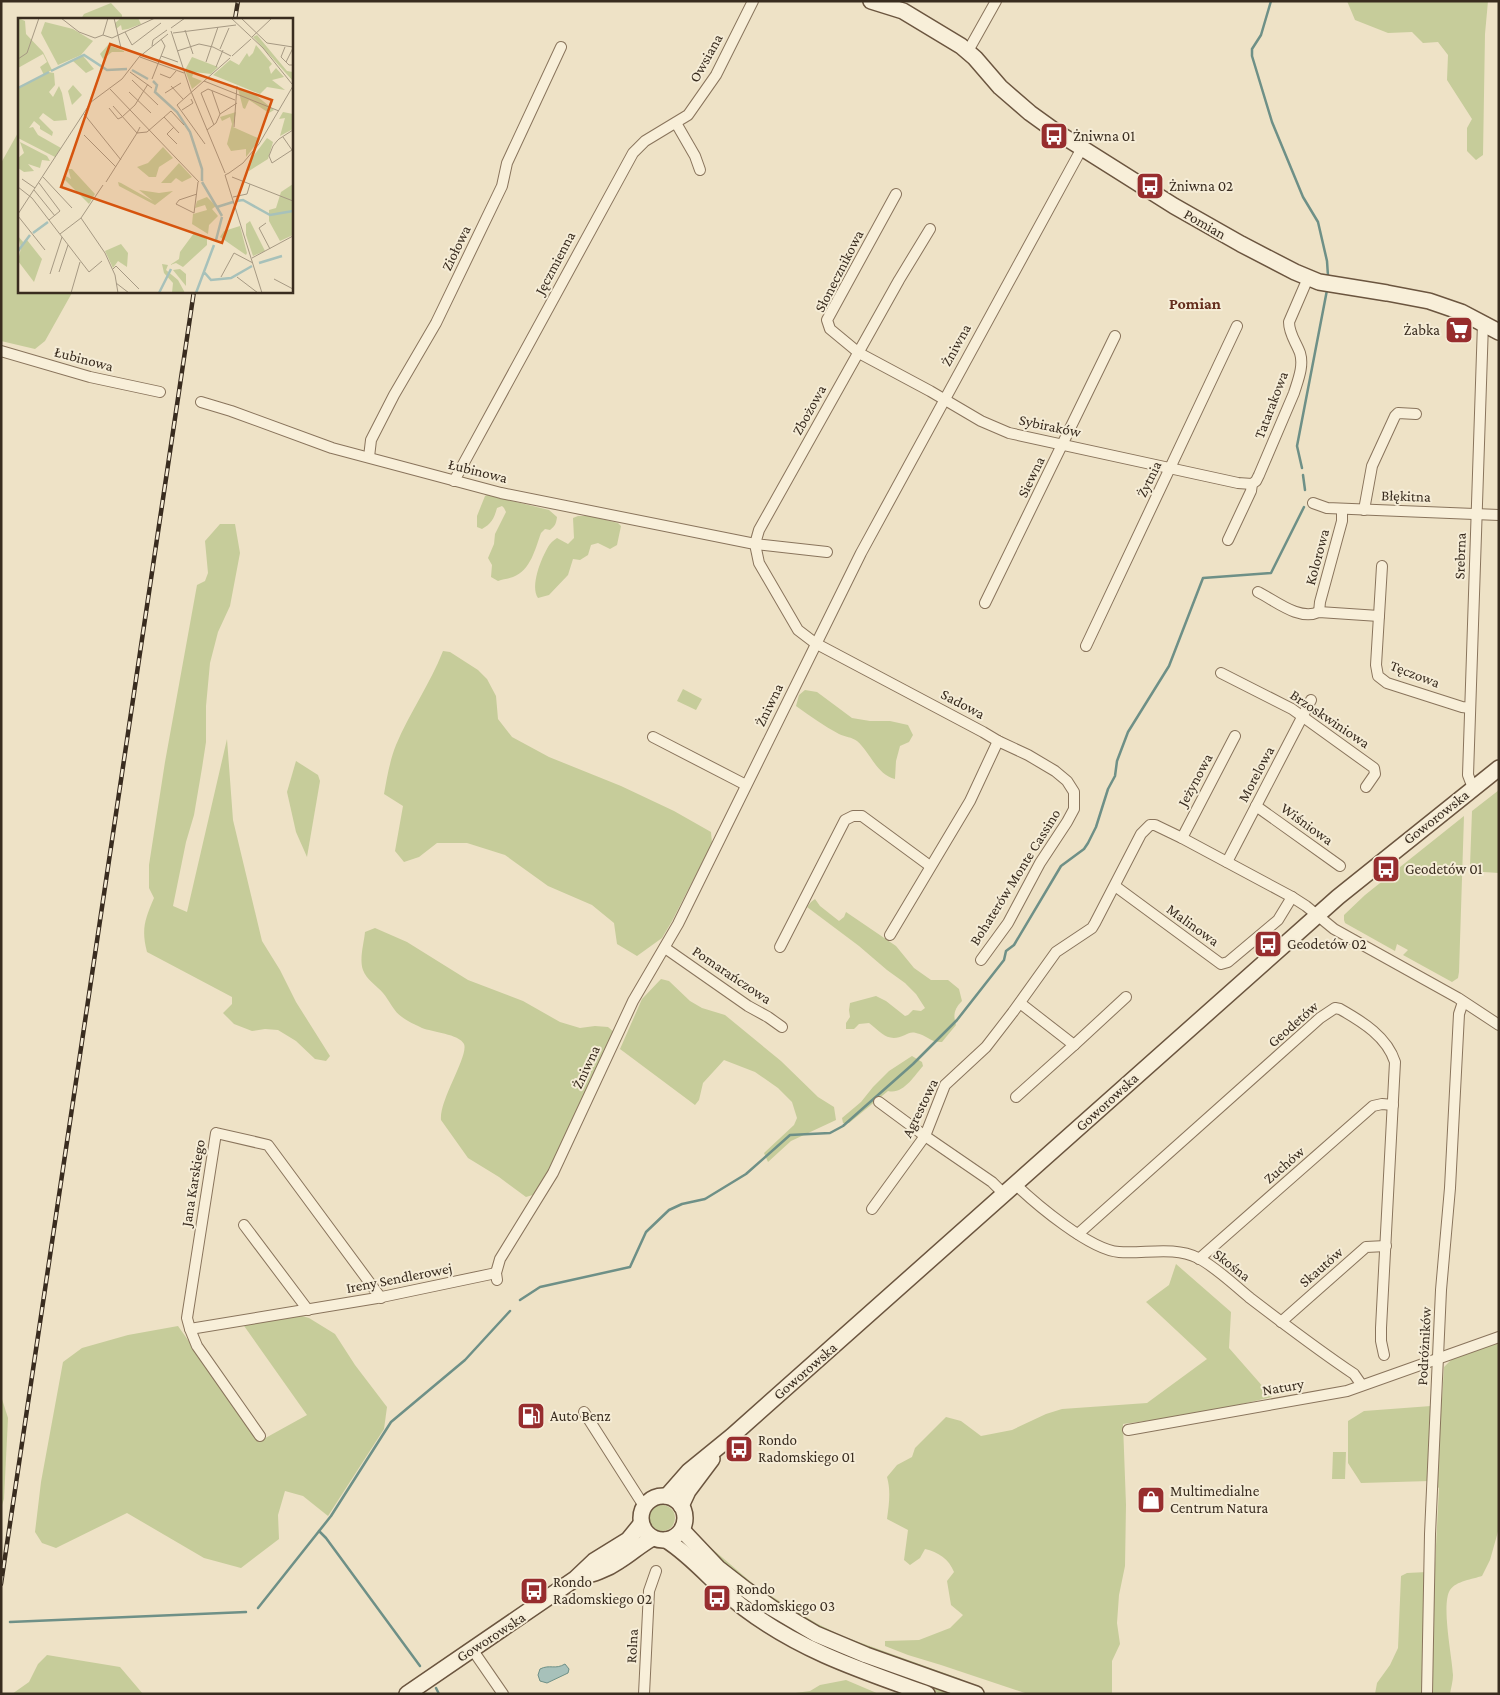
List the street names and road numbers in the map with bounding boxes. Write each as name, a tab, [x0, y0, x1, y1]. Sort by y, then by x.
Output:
street label: Owsiana	[686, 31, 726, 85]
street label: Pomian	[1181, 206, 1229, 242]
street label: Ziołowa	[438, 223, 474, 273]
street label: Słonecznikowa	[811, 227, 867, 315]
street label: Jęczmienna	[531, 229, 579, 300]
street label: Żniwna	[938, 321, 974, 369]
street label: Łubinowa	[53, 343, 115, 375]
street label: Tatarakowa	[1251, 369, 1291, 441]
street label: Zbożowa	[789, 382, 829, 438]
street label: Sybiraków	[1017, 412, 1083, 442]
street label: Siewna	[1014, 454, 1048, 500]
street label: Łubinowa	[447, 456, 509, 486]
street label: Żytnia	[1133, 458, 1166, 500]
street label: Błękitna	[1381, 487, 1431, 506]
street label: Kolorowa	[1302, 527, 1332, 587]
street label: Srebrna	[1451, 532, 1469, 580]
street label: Tęczowa	[1387, 657, 1442, 692]
street label: Żniwna	[752, 681, 786, 729]
street label: Sadowa	[938, 686, 988, 722]
street label: Brzoskwiniowa	[1287, 687, 1373, 751]
street label: Morelowa	[1235, 743, 1277, 805]
street label: Jeżynowa	[1173, 751, 1216, 811]
street label: Goworowska	[1400, 786, 1472, 847]
street label: Wiśniowa	[1278, 800, 1336, 848]
street label: Bohaterów Monte Cassino	[966, 806, 1064, 948]
street label: Malinowa	[1164, 901, 1222, 949]
street label: Pomarańczowa	[690, 943, 774, 1007]
street label: Geodetów	[1265, 997, 1322, 1050]
street label: Żniwna	[569, 1043, 603, 1091]
street label: Goworowska	[1072, 1070, 1142, 1134]
street label: Agrestowa	[899, 1076, 942, 1140]
street label: Jana Karskiego	[178, 1138, 209, 1230]
street label: Zuchów	[1261, 1142, 1308, 1187]
street label: Skautów	[1296, 1243, 1347, 1290]
street label: Skośna	[1210, 1246, 1254, 1284]
street label: Ireny Sendlerowej	[345, 1260, 454, 1297]
street label: Podróżników	[1414, 1305, 1434, 1386]
street label: Goworowska	[770, 1339, 840, 1403]
street label: Natury	[1261, 1375, 1305, 1400]
street label: Goworowska	[454, 1609, 528, 1665]
street label: Rolna	[623, 1628, 641, 1664]

